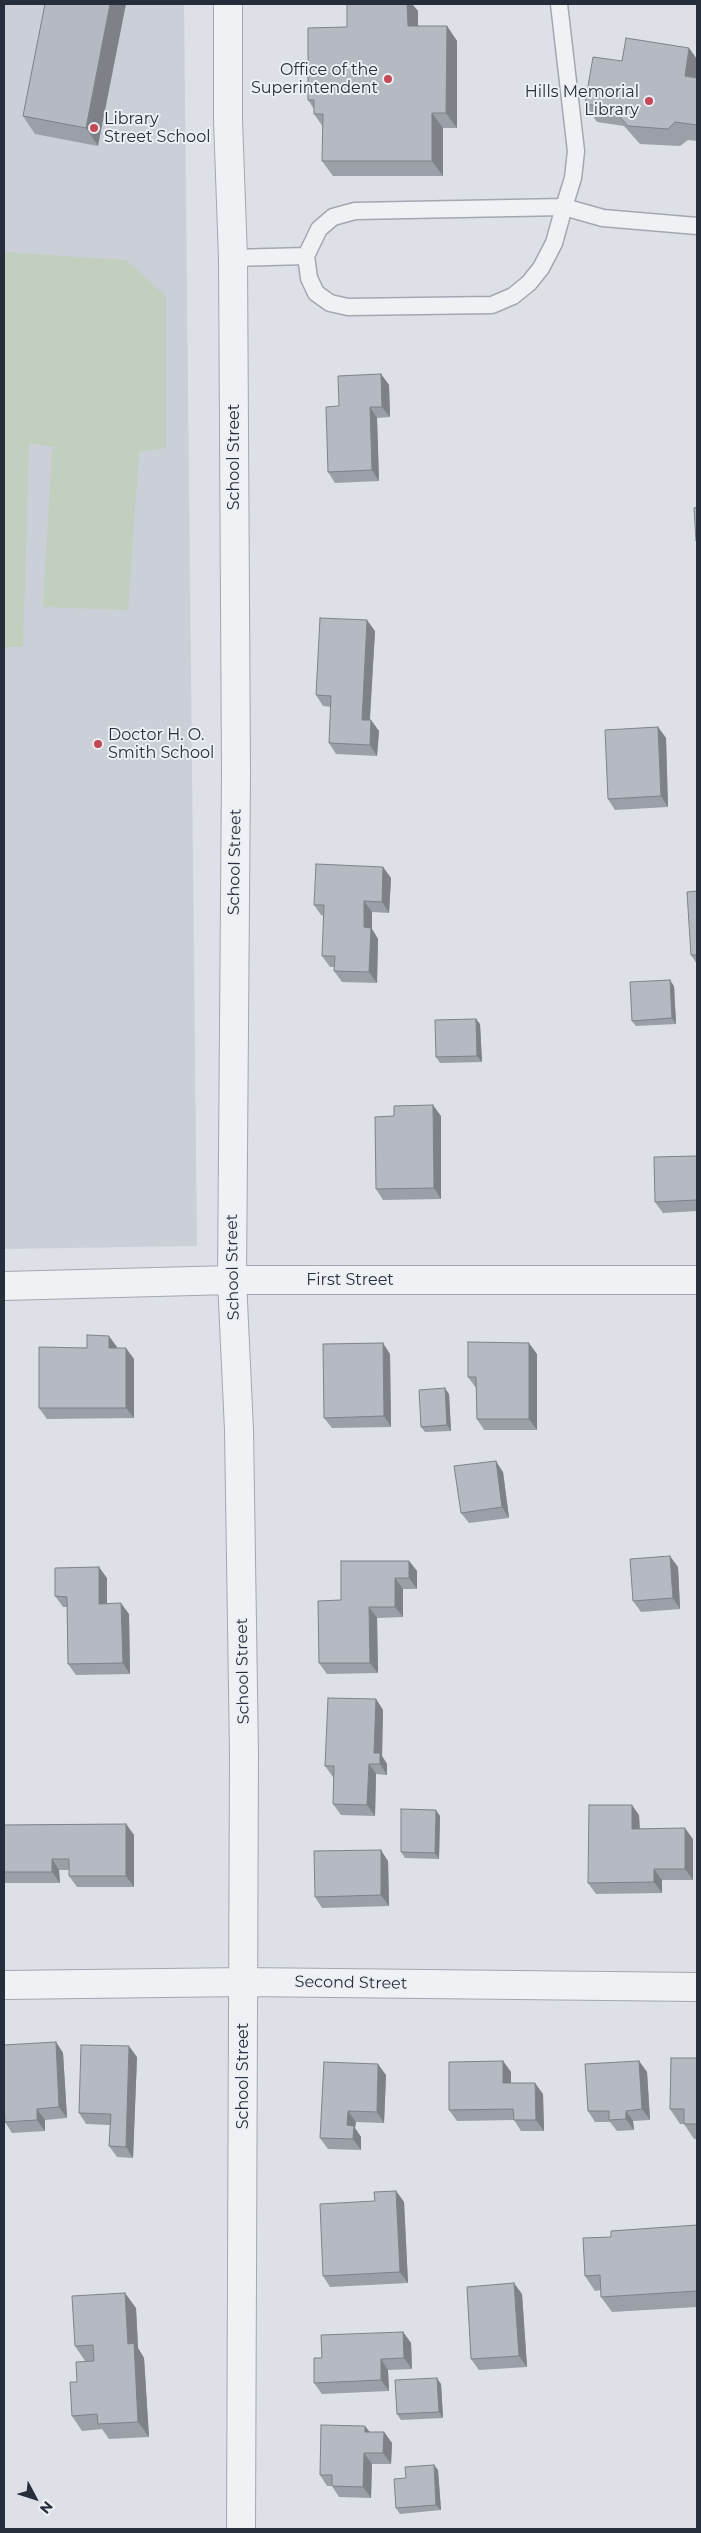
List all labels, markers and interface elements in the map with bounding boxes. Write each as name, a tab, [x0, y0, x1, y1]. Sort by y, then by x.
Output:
place label: Office of the Superintendent	[251, 60, 378, 98]
marker: Office of the Superintendent	[382, 73, 394, 85]
place label: Hills Memorial Library	[525, 82, 639, 120]
marker: Hills Memorial Library	[643, 95, 655, 107]
place label: Library Street School	[104, 109, 210, 147]
marker: Library Street School	[88, 122, 100, 134]
street label: School Street	[224, 404, 244, 510]
place label: Doctor H. O. Smith School	[108, 725, 214, 763]
marker: Doctor H. O. Smith School	[92, 738, 104, 750]
street label: School Street	[224, 809, 246, 915]
street label: School Street	[222, 1214, 244, 1320]
street label: First Street	[306, 1270, 394, 1290]
street label: School Street	[232, 1618, 254, 1724]
street label: Second Street	[295, 1972, 407, 1994]
street label: School Street	[233, 2023, 253, 2129]
north arrow	[10, 2473, 60, 2523]
text: N	[36, 2498, 57, 2518]

